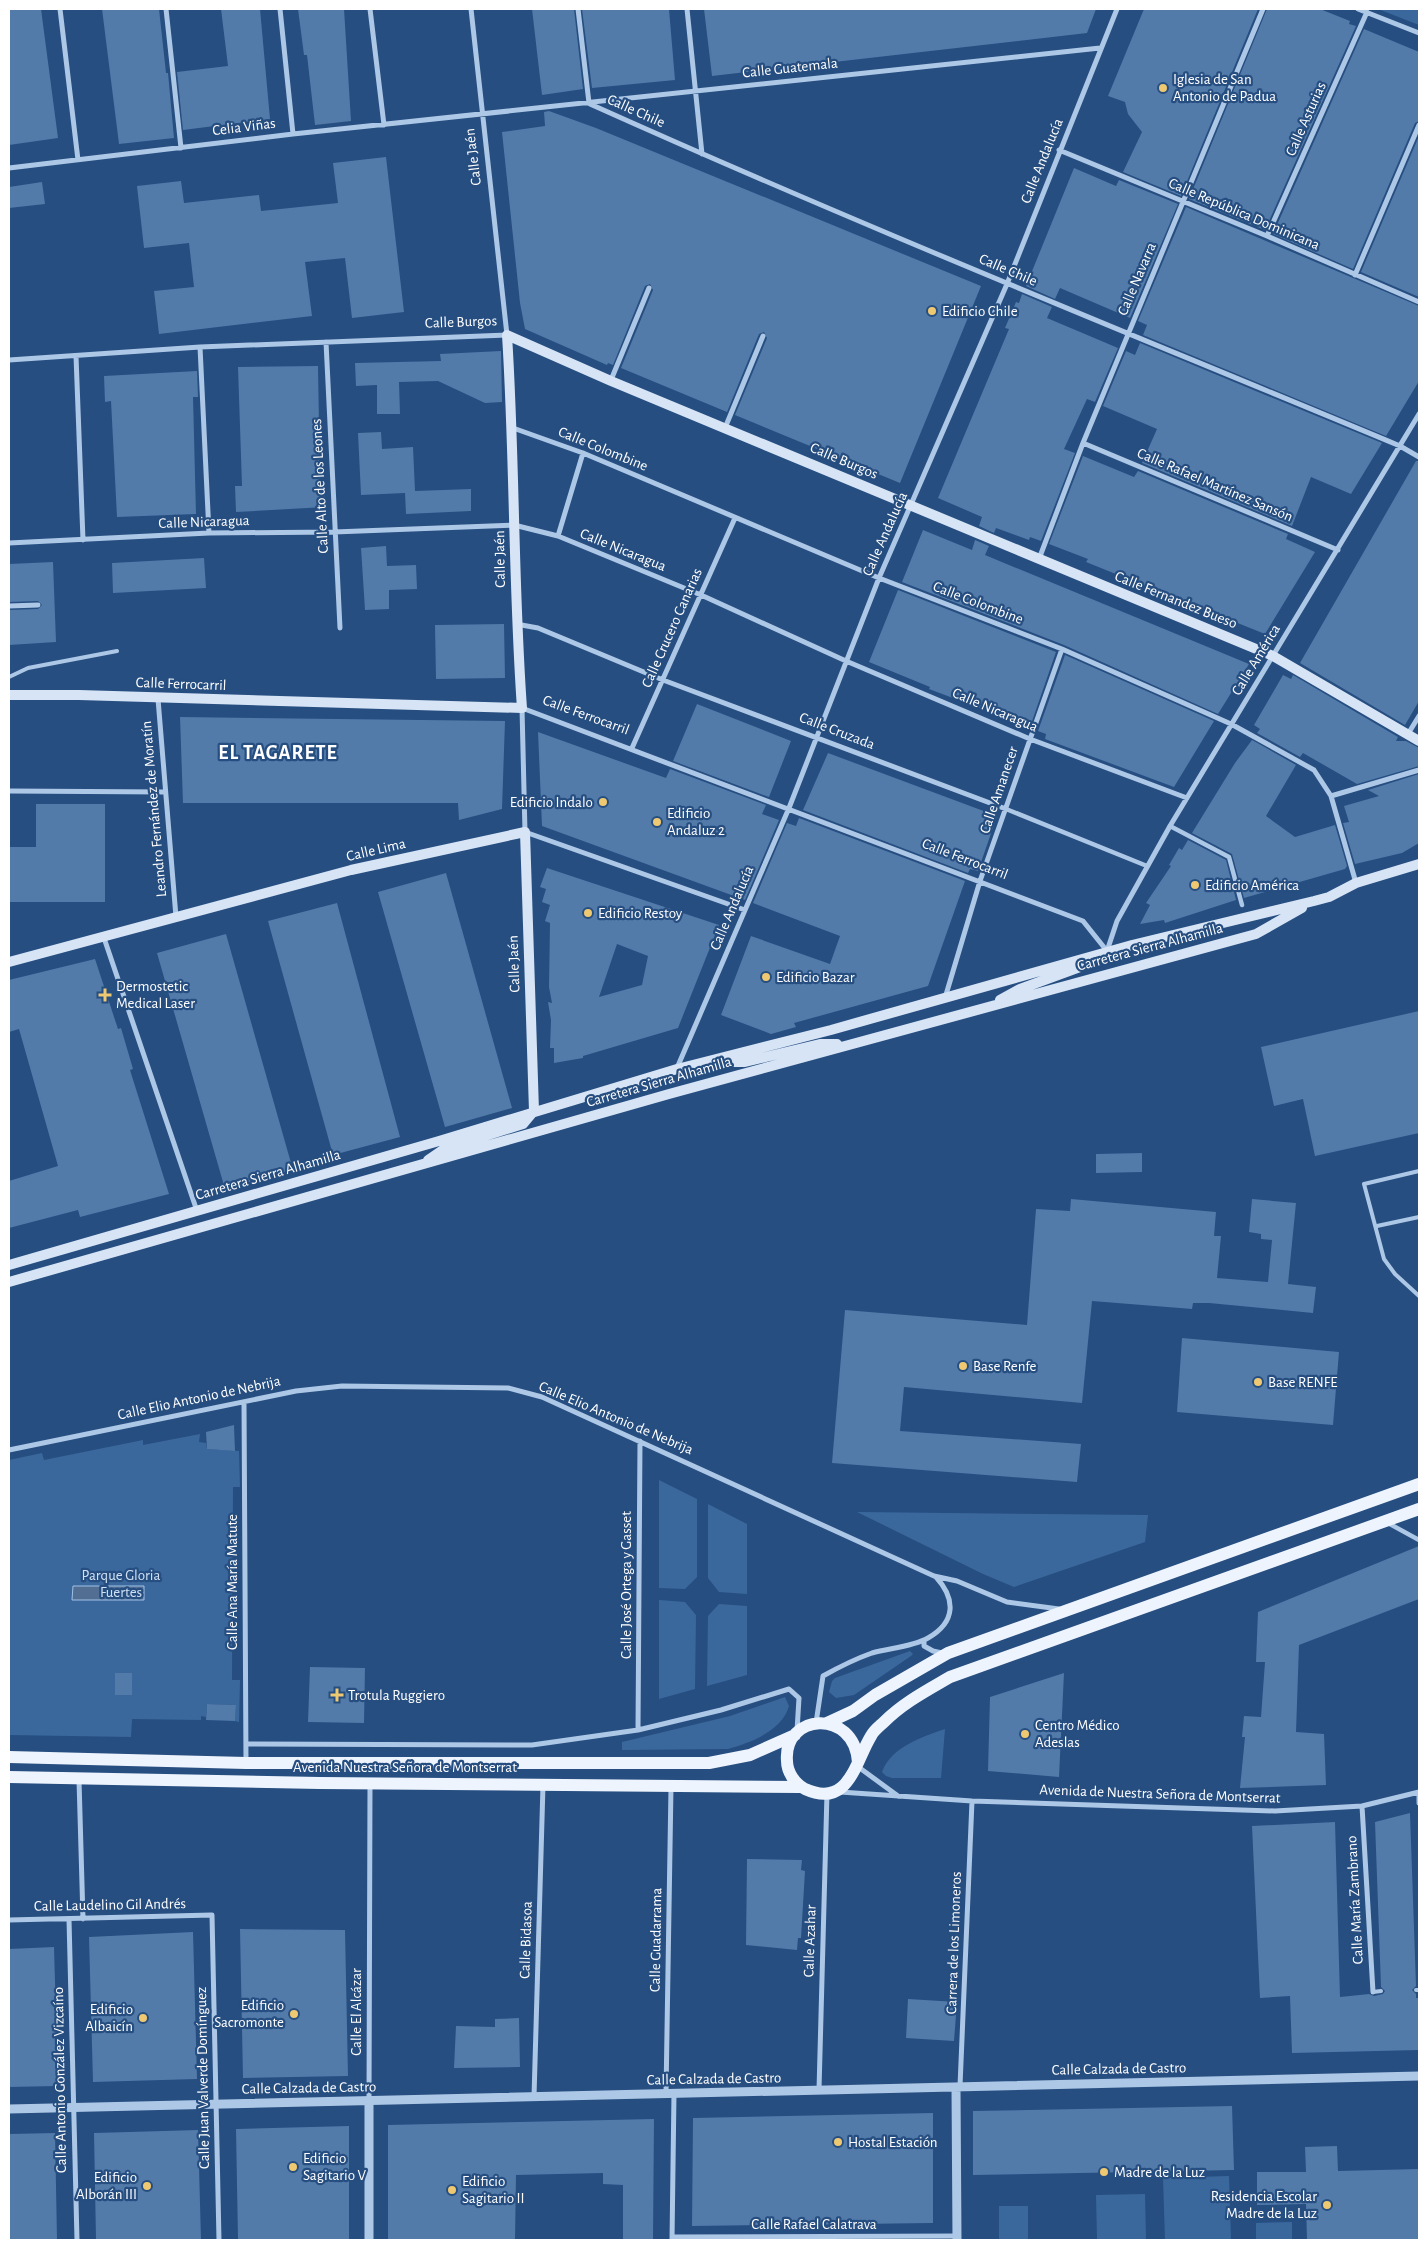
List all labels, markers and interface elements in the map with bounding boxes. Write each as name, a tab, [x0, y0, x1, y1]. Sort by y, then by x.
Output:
street label: Calle Guatemala	[742, 56, 839, 80]
place label: Iglesia de San Antonio de Padua	[1173, 72, 1276, 104]
street label: Calle Asturias	[1283, 80, 1329, 158]
marker: Iglesia de San Antonio de Padua	[1157, 82, 1169, 94]
street label: Calle Chile	[605, 92, 667, 130]
street label: Celia Viñas	[212, 116, 276, 138]
street label: Calle Andalucía	[1018, 116, 1066, 206]
street label: Calle Jaén	[462, 128, 484, 186]
street label: Calle República Dominicana	[1166, 175, 1322, 253]
street label: Calle Navarra	[1115, 240, 1159, 318]
street label: Calle Chile	[977, 251, 1039, 289]
place label: Edificio Chile	[942, 304, 1018, 319]
marker: Edificio Chile	[926, 305, 938, 317]
street label: Calle Burgos	[425, 313, 497, 331]
street label: Calle Alto de los Leones	[309, 418, 331, 554]
street label: Calle Colombine	[556, 424, 650, 474]
street label: Calle Burgos	[808, 440, 880, 482]
street label: Calle Rafael Martínez Sansón	[1135, 445, 1295, 525]
street label: Calle Andalucía	[860, 490, 910, 578]
street label: Calle Nicaragua	[158, 513, 250, 531]
street label: Calle Nicaragua	[578, 526, 668, 574]
street label: Calle Jaén	[492, 530, 508, 588]
street label: Calle Crucero Canarias	[639, 566, 705, 690]
street label: Calle Fernandez Bueso	[1113, 569, 1239, 631]
street label: Calle Colombine	[931, 579, 1025, 627]
street label: Calle América	[1229, 622, 1283, 698]
street label: Calle Ferrocarril	[135, 675, 227, 693]
street label: Calle Nicaragua	[950, 685, 1040, 735]
street label: Calle Ferrocarril	[541, 692, 631, 738]
street label: Calle Cruzada	[797, 710, 877, 752]
street label: Leandro Fernández de Moratín	[139, 720, 169, 898]
district label: EL TAGARETE	[218, 743, 338, 763]
street label: Calle Amanecer	[977, 744, 1021, 835]
place label: Edificio Indalo	[510, 795, 593, 810]
marker: Edificio Indalo	[597, 796, 609, 808]
place label: Edificio Andaluz 2	[667, 806, 725, 838]
marker: Edificio Andaluz 2	[651, 816, 663, 828]
street label: Calle Lima	[345, 836, 407, 864]
street label: Calle Ferrocarril	[920, 836, 1010, 882]
street label: Calle Andalucía	[707, 864, 757, 952]
place label: Edificio América	[1205, 878, 1299, 893]
marker: Edificio América	[1189, 879, 1201, 891]
place label: Edificio Restoy	[598, 906, 683, 921]
marker: Edificio Restoy	[582, 907, 594, 919]
street label: Carretera Sierra Alhamilla	[1075, 920, 1225, 974]
street label: Calle Jaén	[506, 935, 522, 993]
place label: Edificio Bazar	[776, 970, 855, 985]
marker: Edificio Bazar	[760, 971, 772, 983]
place label: Dermostetic Medical Laser	[116, 979, 195, 1011]
marker: Dermostetic Medical Laser	[98, 988, 112, 1002]
street label: Carretera Sierra Alhamilla	[585, 1054, 733, 1110]
street label: Carretera Sierra Alhamilla	[194, 1147, 342, 1203]
place label: Base Renfe	[973, 1359, 1036, 1374]
marker: Base Renfe	[957, 1360, 969, 1372]
street label: Calle Elio Antonio de Nebrija	[116, 1373, 282, 1423]
place label: Base RENFE	[1268, 1375, 1337, 1390]
marker: Base RENFE	[1252, 1376, 1264, 1388]
street label: Calle Elio Antonio de Nebrija	[537, 1379, 695, 1457]
street label: Calle José Ortega y Gasset	[619, 1511, 634, 1659]
street label: Calle Ana María Matute	[225, 1514, 240, 1650]
park label: Parque Gloria Fuertes	[82, 1568, 161, 1600]
marker: Trotula Ruggiero	[330, 1688, 344, 1702]
place label: Trotula Ruggiero	[348, 1688, 445, 1703]
place label: Centro Médico Adeslas	[1035, 1718, 1120, 1750]
marker: Centro Médico Adeslas	[1019, 1728, 1031, 1740]
street label: Avenida Nuestra Señora de Montserrat	[293, 1760, 517, 1775]
street label: Avenida de Nuestra Señora de Montserrat	[1039, 1782, 1281, 1806]
street label: Calle María Zambrano	[1344, 1835, 1366, 1965]
street label: Carrera de los Limoneros	[944, 1871, 964, 2015]
street label: Calle Guadarrama	[648, 1888, 664, 1992]
street label: Calle Laudelino Gil Andrés	[34, 1896, 186, 1914]
street label: Calle Bidasoa	[517, 1901, 535, 1979]
street label: Calle Azahar	[801, 1904, 819, 1978]
street label: Calle El Alcázar	[349, 1968, 364, 2056]
street label: Calle Antonio González Vizcaíno	[51, 1987, 69, 2173]
street label: Calle Juan Valverde Domínguez	[194, 1987, 212, 2169]
place label: Edificio Sacromonte	[214, 1998, 284, 2030]
place label: Edificio Albaicín	[85, 2002, 133, 2034]
marker: Edificio Sacromonte	[288, 2008, 300, 2020]
marker: Edificio Albaicín	[137, 2012, 149, 2024]
street label: Calle Calzada de Castro	[1052, 2060, 1186, 2078]
street label: Calle Calzada de Castro	[647, 2070, 781, 2088]
street label: Calle Calzada de Castro	[242, 2079, 376, 2097]
place label: Hostal Estación	[848, 2135, 938, 2150]
marker: Hostal Estación	[832, 2136, 844, 2148]
place label: Edificio Sagitario V	[303, 2151, 367, 2183]
marker: Edificio Sagitario V	[287, 2161, 299, 2173]
place label: Madre de la Luz	[1114, 2165, 1205, 2180]
marker: Madre de la Luz	[1098, 2166, 1110, 2178]
place label: Edificio Alborán III	[76, 2170, 137, 2202]
place label: Edificio Sagitario II	[462, 2174, 525, 2206]
marker: Edificio Alborán III	[141, 2180, 153, 2192]
marker: Edificio Sagitario II	[446, 2184, 458, 2196]
place label: Residencia Escolar Madre de la Luz	[1211, 2189, 1317, 2221]
marker: Residencia Escolar Madre de la Luz	[1321, 2199, 1333, 2211]
street label: Calle Rafael Calatrava	[751, 2217, 877, 2232]

